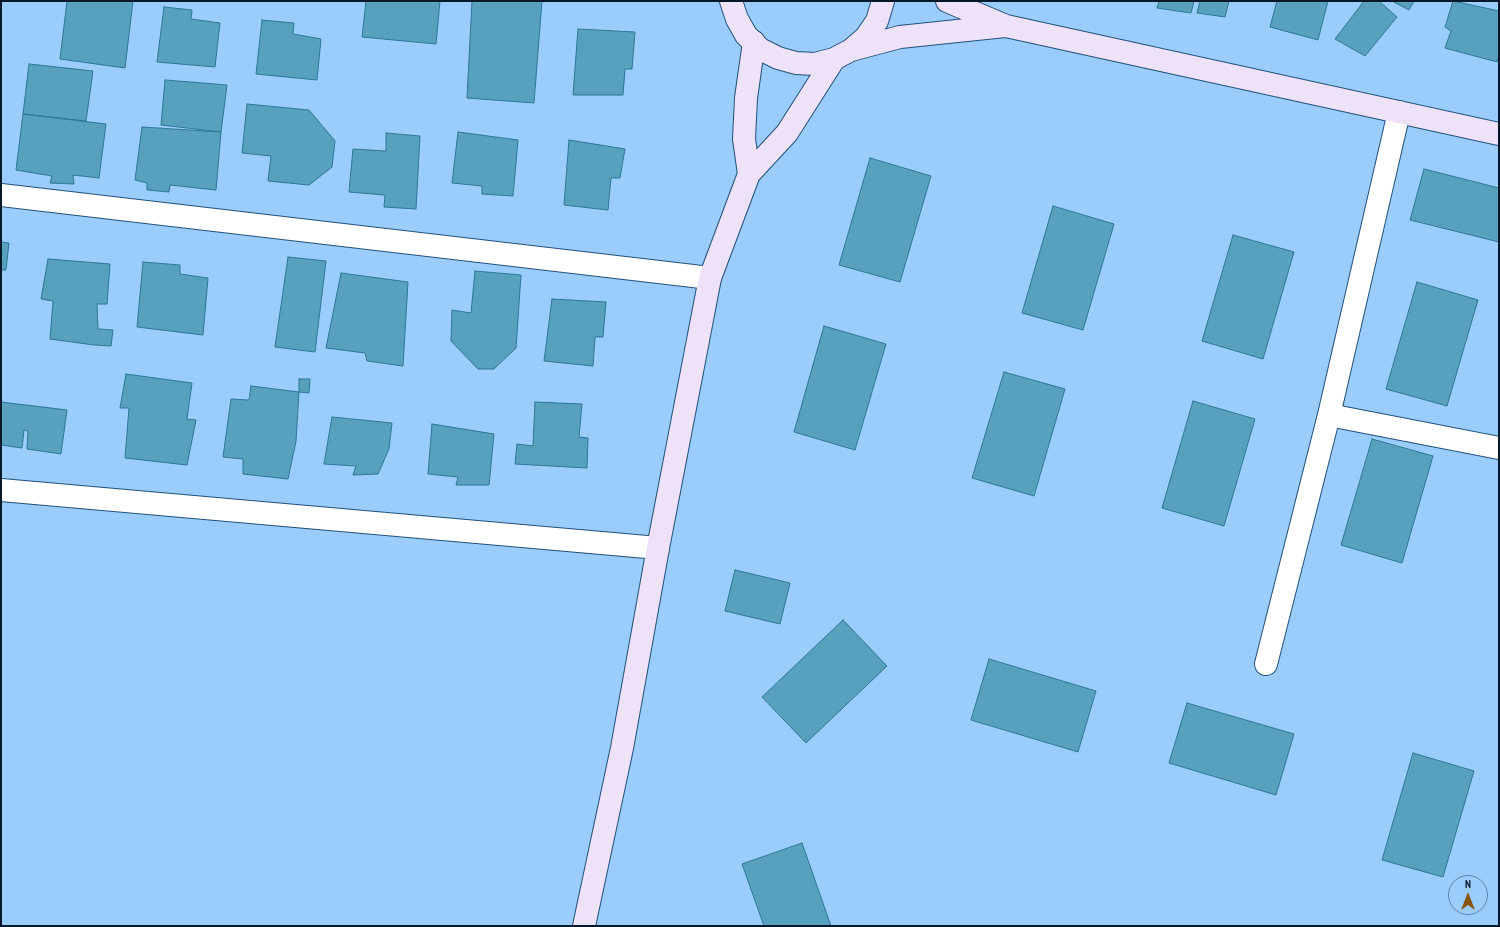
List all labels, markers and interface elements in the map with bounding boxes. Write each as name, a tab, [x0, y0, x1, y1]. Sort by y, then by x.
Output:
north arrow	[1448, 875, 1488, 915]
text: N	[1465, 877, 1471, 891]

